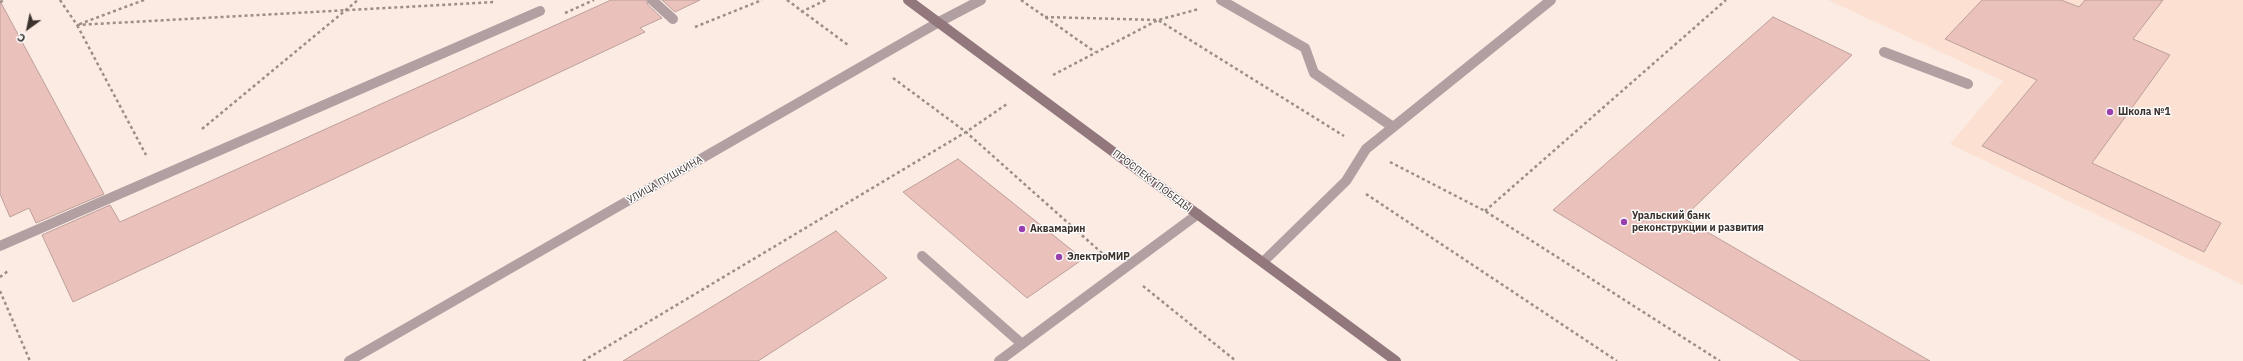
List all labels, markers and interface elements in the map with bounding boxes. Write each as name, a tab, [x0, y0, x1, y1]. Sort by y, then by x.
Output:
north arrow	[8, 8, 48, 48]
text: С	[15, 30, 28, 46]
place label: Школа №1	[2118, 106, 2170, 118]
marker: Школа №1	[2105, 107, 2115, 117]
street label: ПРОСПЕКТ ПОБЕДЫ	[1110, 147, 1194, 215]
street label: УЛИЦА ПУШКИНА	[625, 154, 705, 206]
place label: Уральский банк реконструкции и развития	[1632, 210, 1764, 234]
marker: Уральский банк реконструкции и развития	[1619, 217, 1629, 227]
place label: Аквамарин	[1030, 223, 1085, 235]
marker: Аквамарин	[1017, 224, 1027, 234]
place label: ЭлектроМИР	[1067, 251, 1130, 263]
marker: ЭлектроМИР	[1054, 252, 1064, 262]

